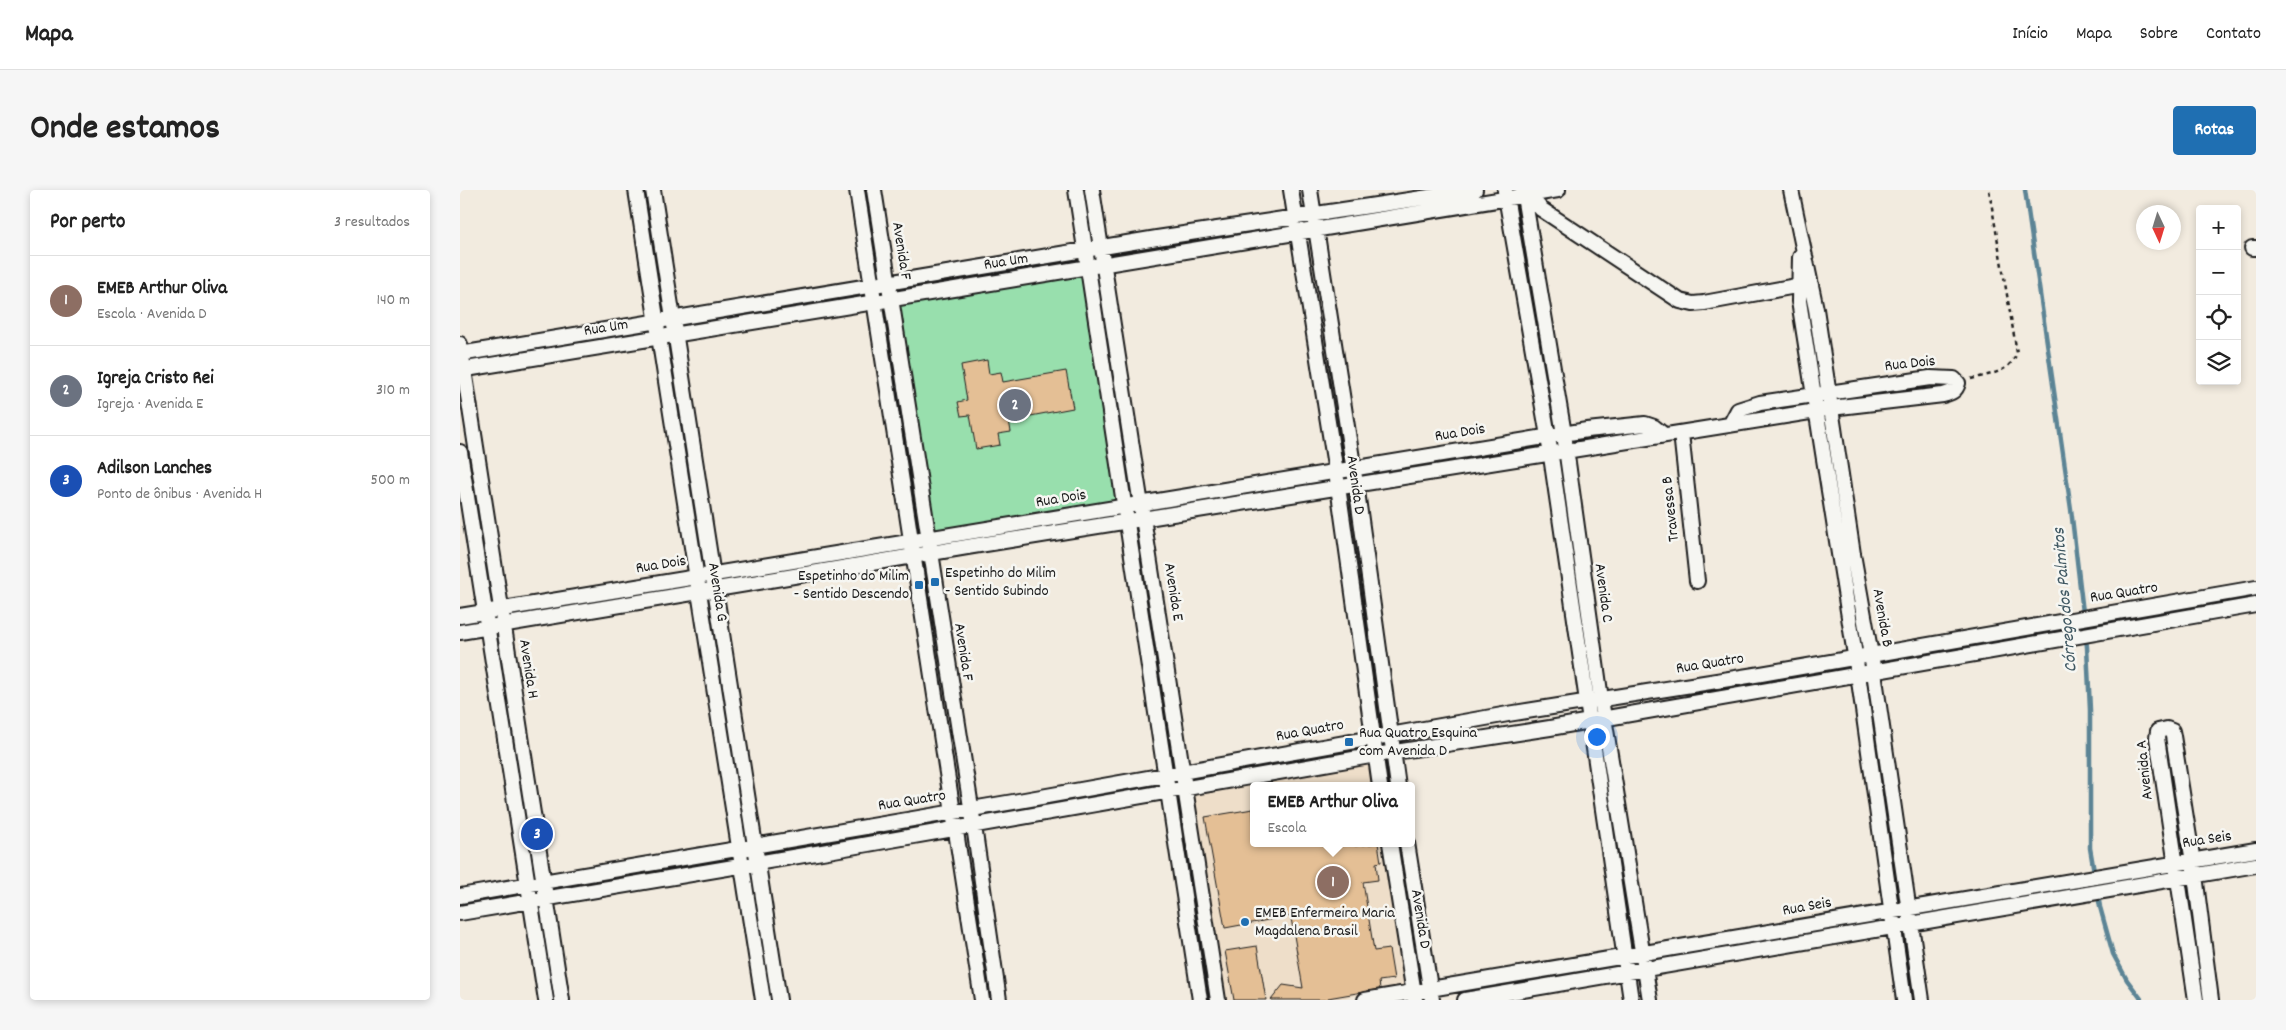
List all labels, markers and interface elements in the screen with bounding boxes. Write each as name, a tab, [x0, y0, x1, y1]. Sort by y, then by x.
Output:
text: Mapa	[25, 18, 73, 52]
text: Início	[2012, 22, 2048, 47]
text: Mapa	[2076, 22, 2112, 47]
text: Sobre	[2140, 22, 2178, 47]
text: Contato	[2206, 22, 2261, 47]
text: Onde estamos	[30, 105, 220, 155]
button: Rotas	[2173, 106, 2256, 155]
north arrow	[2136, 205, 2181, 250]
map controls	[2196, 205, 2241, 385]
button: +	[2196, 205, 2241, 250]
text: Por perto	[50, 208, 125, 238]
text: 3 resultados	[334, 211, 410, 234]
street label: Avenida F	[885, 220, 917, 282]
street label: Rua Um	[982, 247, 1030, 277]
button: −	[2196, 250, 2241, 295]
text: EMEB Arthur Oliva	[97, 276, 227, 303]
text: 1	[64, 289, 68, 312]
text: 140 m	[376, 289, 410, 312]
button: locate	[2196, 295, 2241, 340]
text: Escola · Avenida D	[97, 303, 207, 326]
street label: Rua Um	[582, 313, 630, 343]
button: layers	[2196, 340, 2241, 385]
street label: Rua Dois	[1883, 350, 1937, 378]
text: Igreja Cristo Rei	[97, 366, 214, 393]
text: 2	[63, 379, 70, 402]
text: 310 m	[376, 379, 410, 402]
pin: 2	[999, 386, 1031, 424]
text: Igreja · Avenida E	[97, 393, 203, 416]
street label: Rua Dois	[1433, 418, 1487, 448]
street label: Avenida D	[1339, 454, 1371, 516]
text: Adilson Lanches	[97, 456, 212, 483]
text: 3	[62, 469, 70, 492]
text: 500 m	[370, 469, 410, 492]
street label: Travessa B	[1656, 475, 1686, 543]
text: Ponto de ônibus · Avenida H	[97, 483, 262, 506]
street label: Rua Dois	[1034, 484, 1088, 514]
water label: Córrego dos Palmitos	[2047, 526, 2085, 673]
street label: Rua Dois	[634, 550, 688, 580]
street label: Avenida G	[701, 561, 733, 623]
street label: Avenida E	[1157, 561, 1189, 624]
place label: Espetinho do Milim - Sentido Subindo	[945, 562, 1056, 603]
street label: Avenida C	[1587, 562, 1619, 624]
place label: Espetinho do Milim - Sentido Descendo	[794, 565, 909, 606]
marker: Espetinho do Milim - Sentido Subindo	[929, 576, 941, 588]
street label: Rua Quatro	[2088, 576, 2160, 610]
marker: Espetinho do Milim - Sentido Descendo	[913, 579, 925, 591]
street label: Avenida B	[1866, 587, 1898, 649]
street label: Avenida F	[947, 621, 979, 683]
street label: Avenida H	[512, 638, 544, 700]
street label: Rua Quatro	[1674, 647, 1746, 681]
street label: Rua Quatro	[1274, 714, 1346, 748]
place label: Rua Quatro Esquina com Avenida D	[1359, 722, 1478, 763]
your location	[1584, 724, 1610, 750]
marker: Rua Quatro Esquina com Avenida D	[1343, 736, 1355, 748]
street label: Avenida A	[2130, 739, 2160, 801]
popup	[1250, 782, 1415, 847]
street label: Rua Quatro	[876, 784, 948, 818]
text: EMEB Arthur Oliva	[1267, 790, 1398, 817]
pin: 3	[521, 815, 553, 853]
text: Escola	[1267, 817, 1306, 840]
street label: Rua Seis	[2181, 825, 2234, 855]
pin: 1	[1317, 863, 1349, 901]
street label: Avenida D	[1404, 888, 1436, 950]
street label: Rua Seis	[1781, 891, 1834, 923]
place label: EMEB Enfermeira Maria Magdalena Brasil	[1255, 902, 1395, 943]
marker: EMEB Enfermeira Maria Magdalena Brasil	[1239, 916, 1251, 928]

